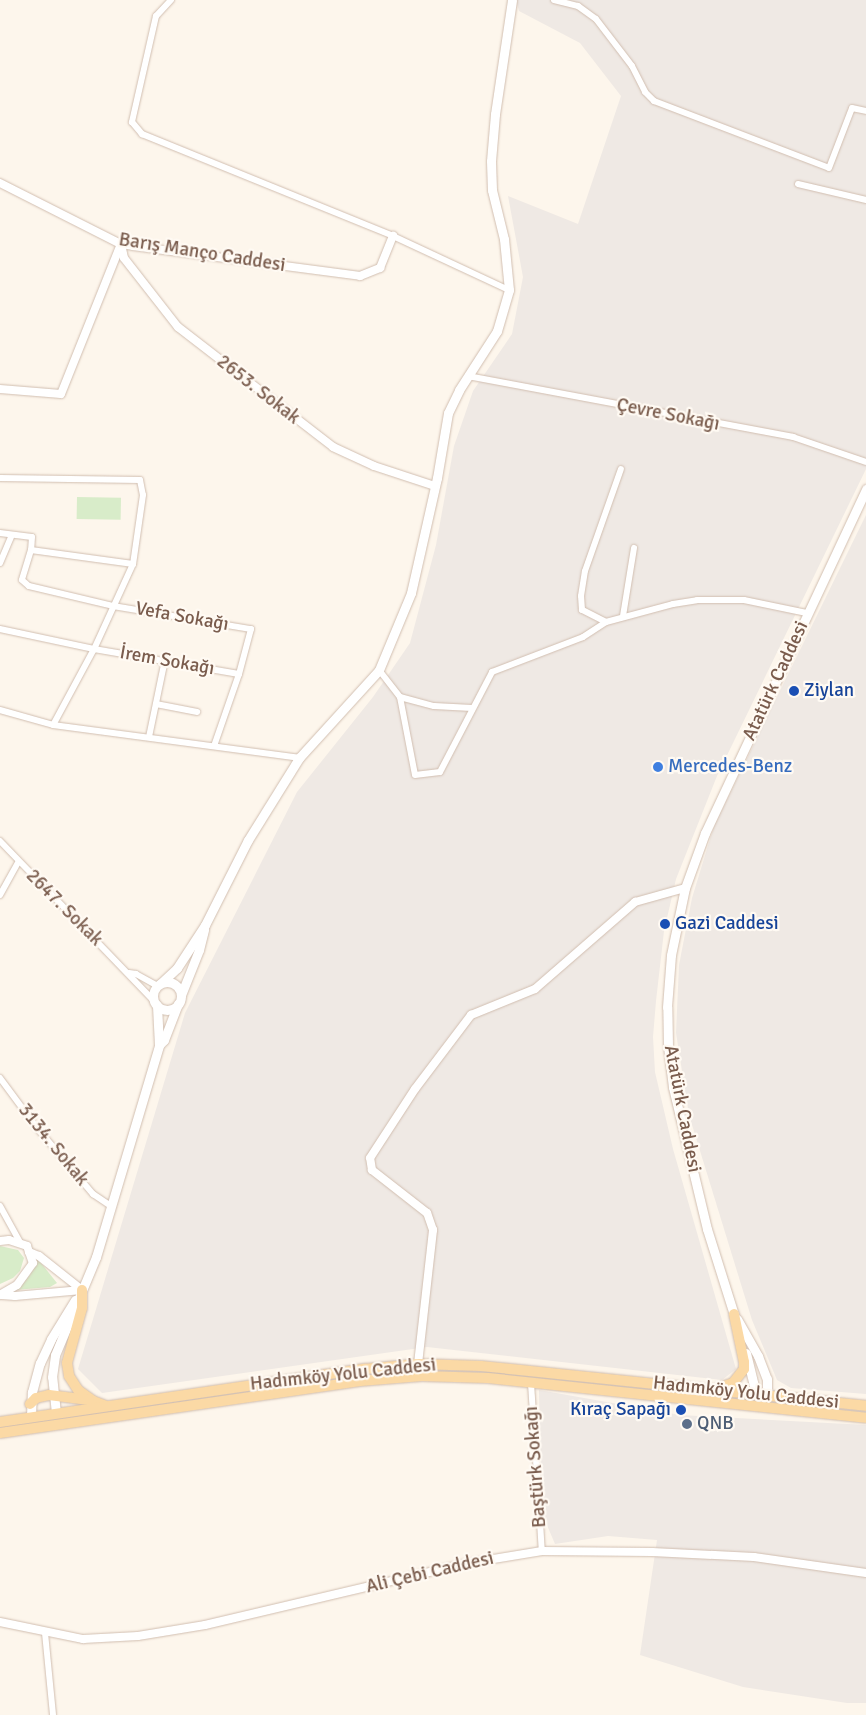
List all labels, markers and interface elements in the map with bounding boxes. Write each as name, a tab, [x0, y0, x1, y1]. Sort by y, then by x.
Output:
street label: Barış Manço Caddesi	[117, 229, 287, 277]
street label: 2653. Sokak	[212, 350, 304, 430]
street label: Çevre Sokağı	[615, 394, 721, 436]
street label: Vefa Sokağı	[134, 598, 230, 636]
street label: Atatürk Caddesi	[738, 618, 814, 744]
street label: İrem Sokağı	[118, 641, 216, 681]
place label: Ziylan	[804, 680, 854, 702]
marker: Ziylan	[788, 685, 800, 697]
place label: Mercedes-Benz	[668, 756, 792, 778]
marker: Mercedes-Benz	[652, 761, 664, 773]
street label: 2647. Sokak	[21, 865, 107, 951]
place label: Gazi Caddesi	[675, 913, 779, 935]
marker: Gazi Caddesi	[659, 918, 671, 930]
street label: Atatürk Caddesi	[658, 1043, 706, 1175]
street label: 3134. Sokak	[13, 1099, 93, 1191]
street label: Hadımköy Yolu Caddesi	[249, 1354, 437, 1396]
street label: Hadımköy Yolu Caddesi	[652, 1372, 840, 1414]
place label: Kıraç Sapağı	[570, 1399, 671, 1421]
marker: Kıraç Sapağı	[675, 1404, 687, 1416]
street label: Baştürk Sokağı	[520, 1405, 552, 1529]
place label: QNB	[697, 1413, 734, 1435]
marker: QNB	[681, 1418, 693, 1430]
street label: Ali Çebi Caddesi	[364, 1547, 496, 1599]

